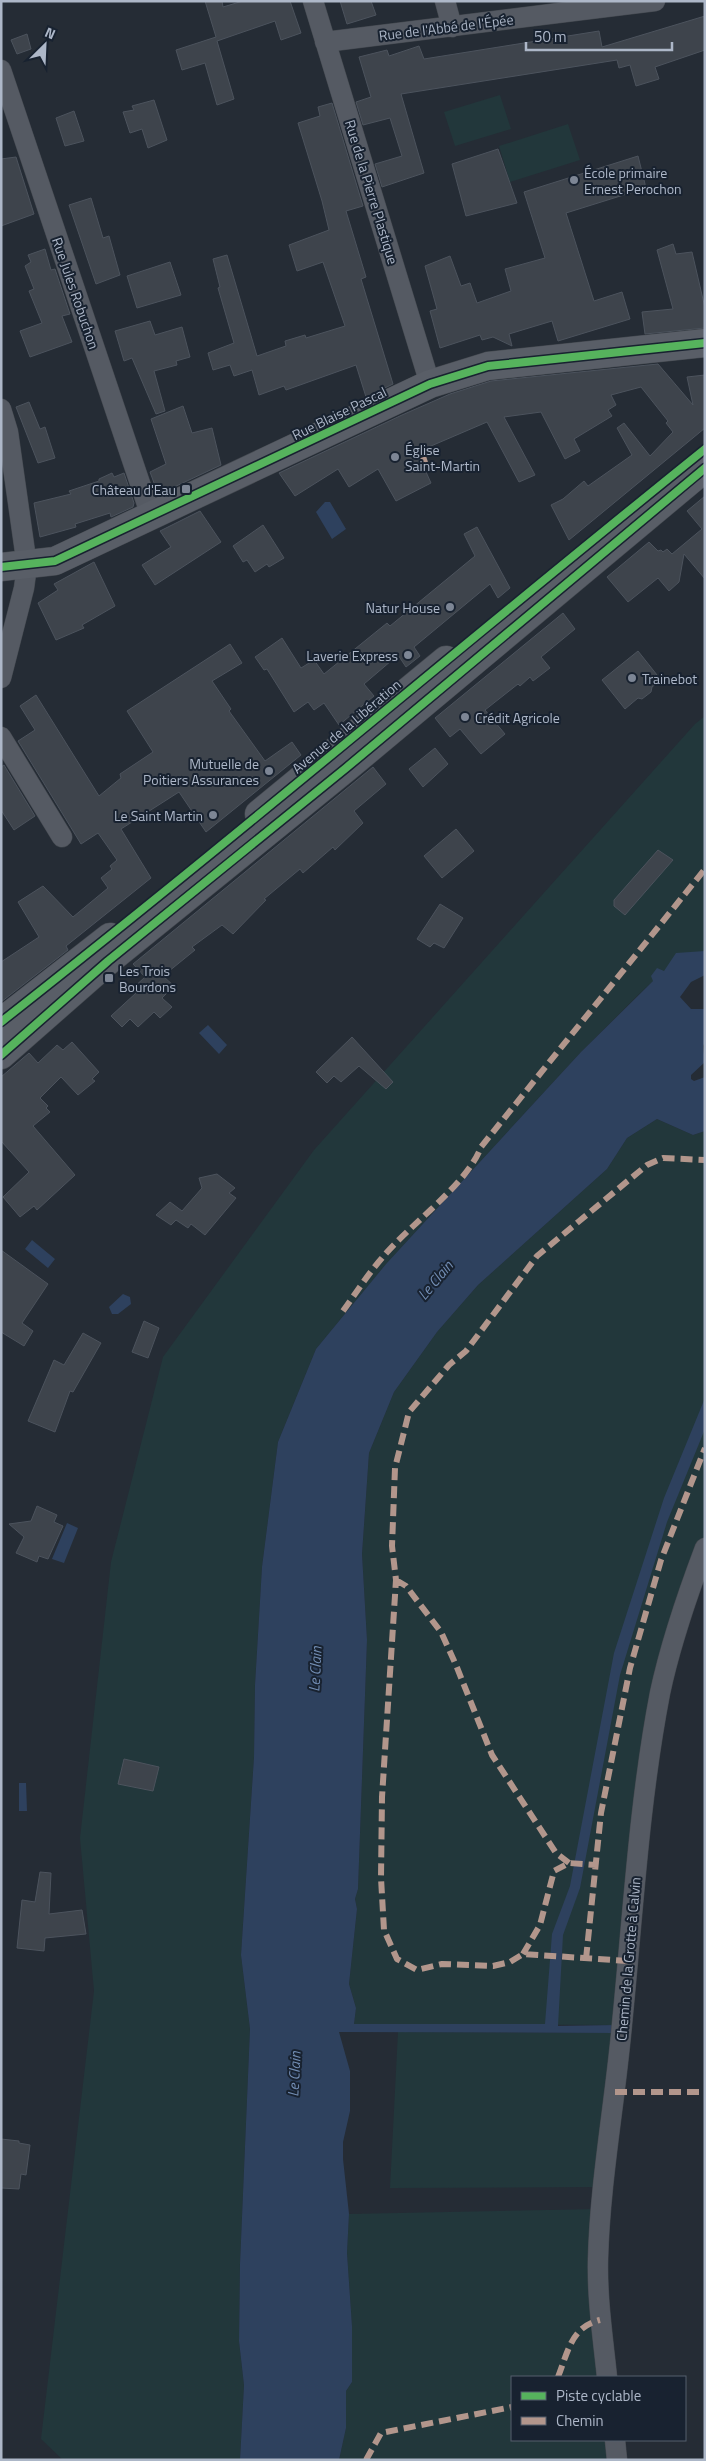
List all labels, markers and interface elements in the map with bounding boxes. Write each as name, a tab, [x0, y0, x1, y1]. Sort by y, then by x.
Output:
street label: Rue de l'Abbé de l'Épée	[377, 8, 515, 46]
north arrow	[20, 20, 70, 70]
scale bar	[526, 20, 672, 52]
text: N	[42, 21, 59, 44]
text: 50 m	[534, 25, 567, 48]
street label: Rue de la Pierre Plastique	[340, 117, 404, 267]
place label: École primaire Ernest Perochon	[584, 162, 682, 199]
marker: École primaire Ernest Perochon	[568, 174, 580, 186]
street label: Rue Jules Robuchon	[47, 234, 105, 352]
street label: Rue Blaise Pascal	[288, 381, 390, 445]
place label: Église Saint-Martin	[405, 439, 480, 476]
marker: Église Saint-Martin	[389, 451, 401, 463]
place label: Château d'Eau	[92, 479, 176, 500]
marker: Château d'Eau	[180, 483, 192, 495]
place label: Natur House	[365, 597, 440, 618]
marker: Natur House	[444, 601, 456, 613]
place label: Laverie Express	[306, 645, 398, 666]
marker: Laverie Express	[402, 649, 414, 661]
place label: Trainebot	[642, 668, 697, 689]
marker: Trainebot	[626, 672, 638, 684]
street label: Avenue de la Libération	[287, 674, 405, 778]
place label: Crédit Agricole	[475, 707, 560, 728]
marker: Crédit Agricole	[459, 711, 471, 723]
place label: Mutuelle de Poitiers Assurances	[143, 753, 259, 790]
marker: Mutuelle de Poitiers Assurances	[263, 765, 275, 777]
place label: Le Saint Martin	[114, 805, 203, 826]
marker: Le Saint Martin	[207, 809, 219, 821]
place label: Les Trois Bourdons	[119, 960, 176, 997]
marker: Les Trois Bourdons	[103, 972, 115, 984]
water label: Le Clain	[412, 1255, 459, 1305]
water label: Le Clain	[302, 1645, 328, 1692]
street label: Chemin de la Grotte à Calvin	[610, 1876, 646, 2042]
water label: Le Clain	[281, 2050, 307, 2097]
legend	[511, 2376, 686, 2441]
text: Piste cyclable	[556, 2384, 641, 2407]
text: Chemin	[556, 2409, 604, 2432]

